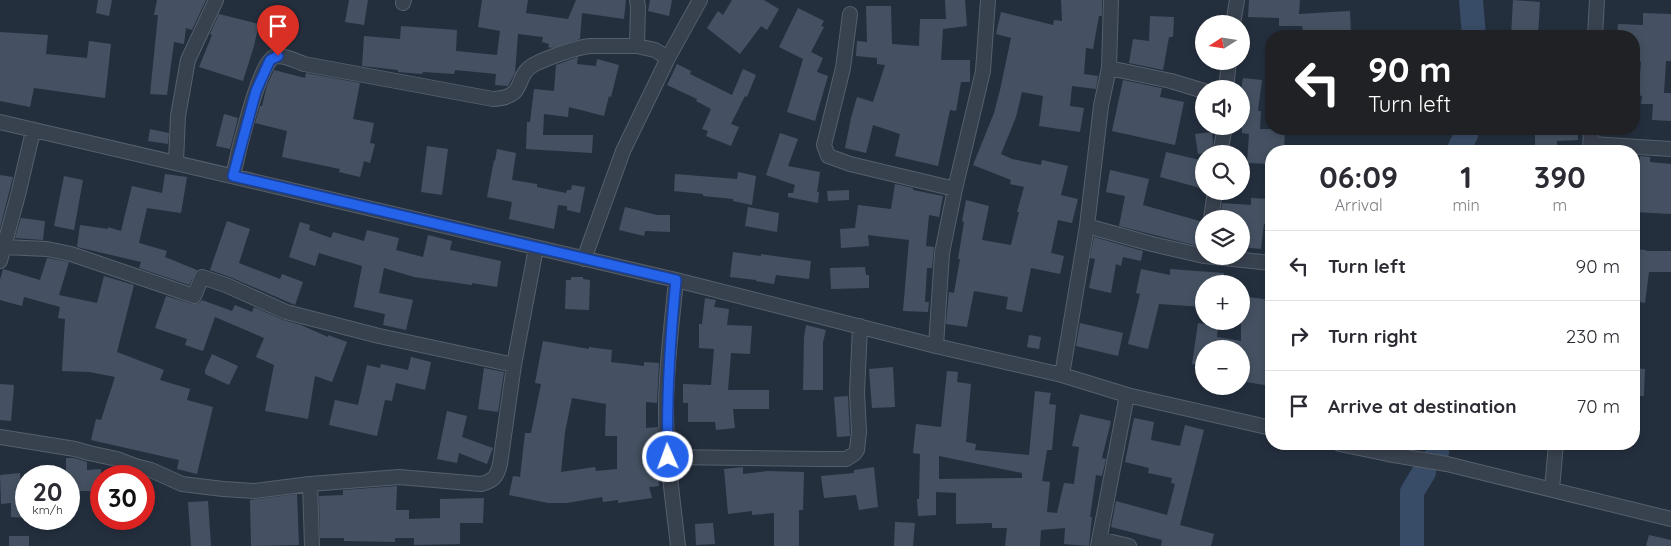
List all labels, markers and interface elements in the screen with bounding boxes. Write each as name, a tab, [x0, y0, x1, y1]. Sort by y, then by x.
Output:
pin	[257, 5, 299, 56]
icon: arrive	[264, 12, 292, 40]
north arrow	[1195, 15, 1250, 70]
map controls	[1195, 15, 1250, 395]
text: 90 m	[1368, 47, 1451, 91]
icon: left	[1285, 50, 1350, 115]
button: sound	[1195, 80, 1250, 135]
text: Turn left	[1368, 90, 1451, 118]
button: search	[1195, 145, 1250, 200]
text: 06:09	[1319, 158, 1398, 196]
text: 1	[1460, 158, 1472, 196]
text: 390	[1534, 158, 1586, 196]
text: Arrival	[1335, 195, 1383, 215]
text: min	[1452, 195, 1480, 215]
text: m	[1553, 195, 1567, 215]
button: layers	[1195, 210, 1250, 265]
icon: left	[1285, 252, 1313, 280]
text: Turn left	[1328, 254, 1406, 278]
text: 90 m	[1576, 254, 1620, 278]
button: +	[1195, 275, 1250, 330]
icon: right	[1285, 322, 1313, 350]
text: Turn right	[1328, 324, 1417, 348]
text: 230 m	[1566, 324, 1620, 348]
button: −	[1195, 340, 1250, 395]
icon: arrive	[1285, 392, 1313, 420]
text: Arrive at destination	[1328, 394, 1517, 418]
text: 70 m	[1576, 394, 1620, 418]
position arrow	[641, 430, 693, 482]
speed limit sign: 30	[90, 465, 155, 530]
text: 20	[33, 476, 62, 507]
text: km/h	[32, 502, 63, 517]

